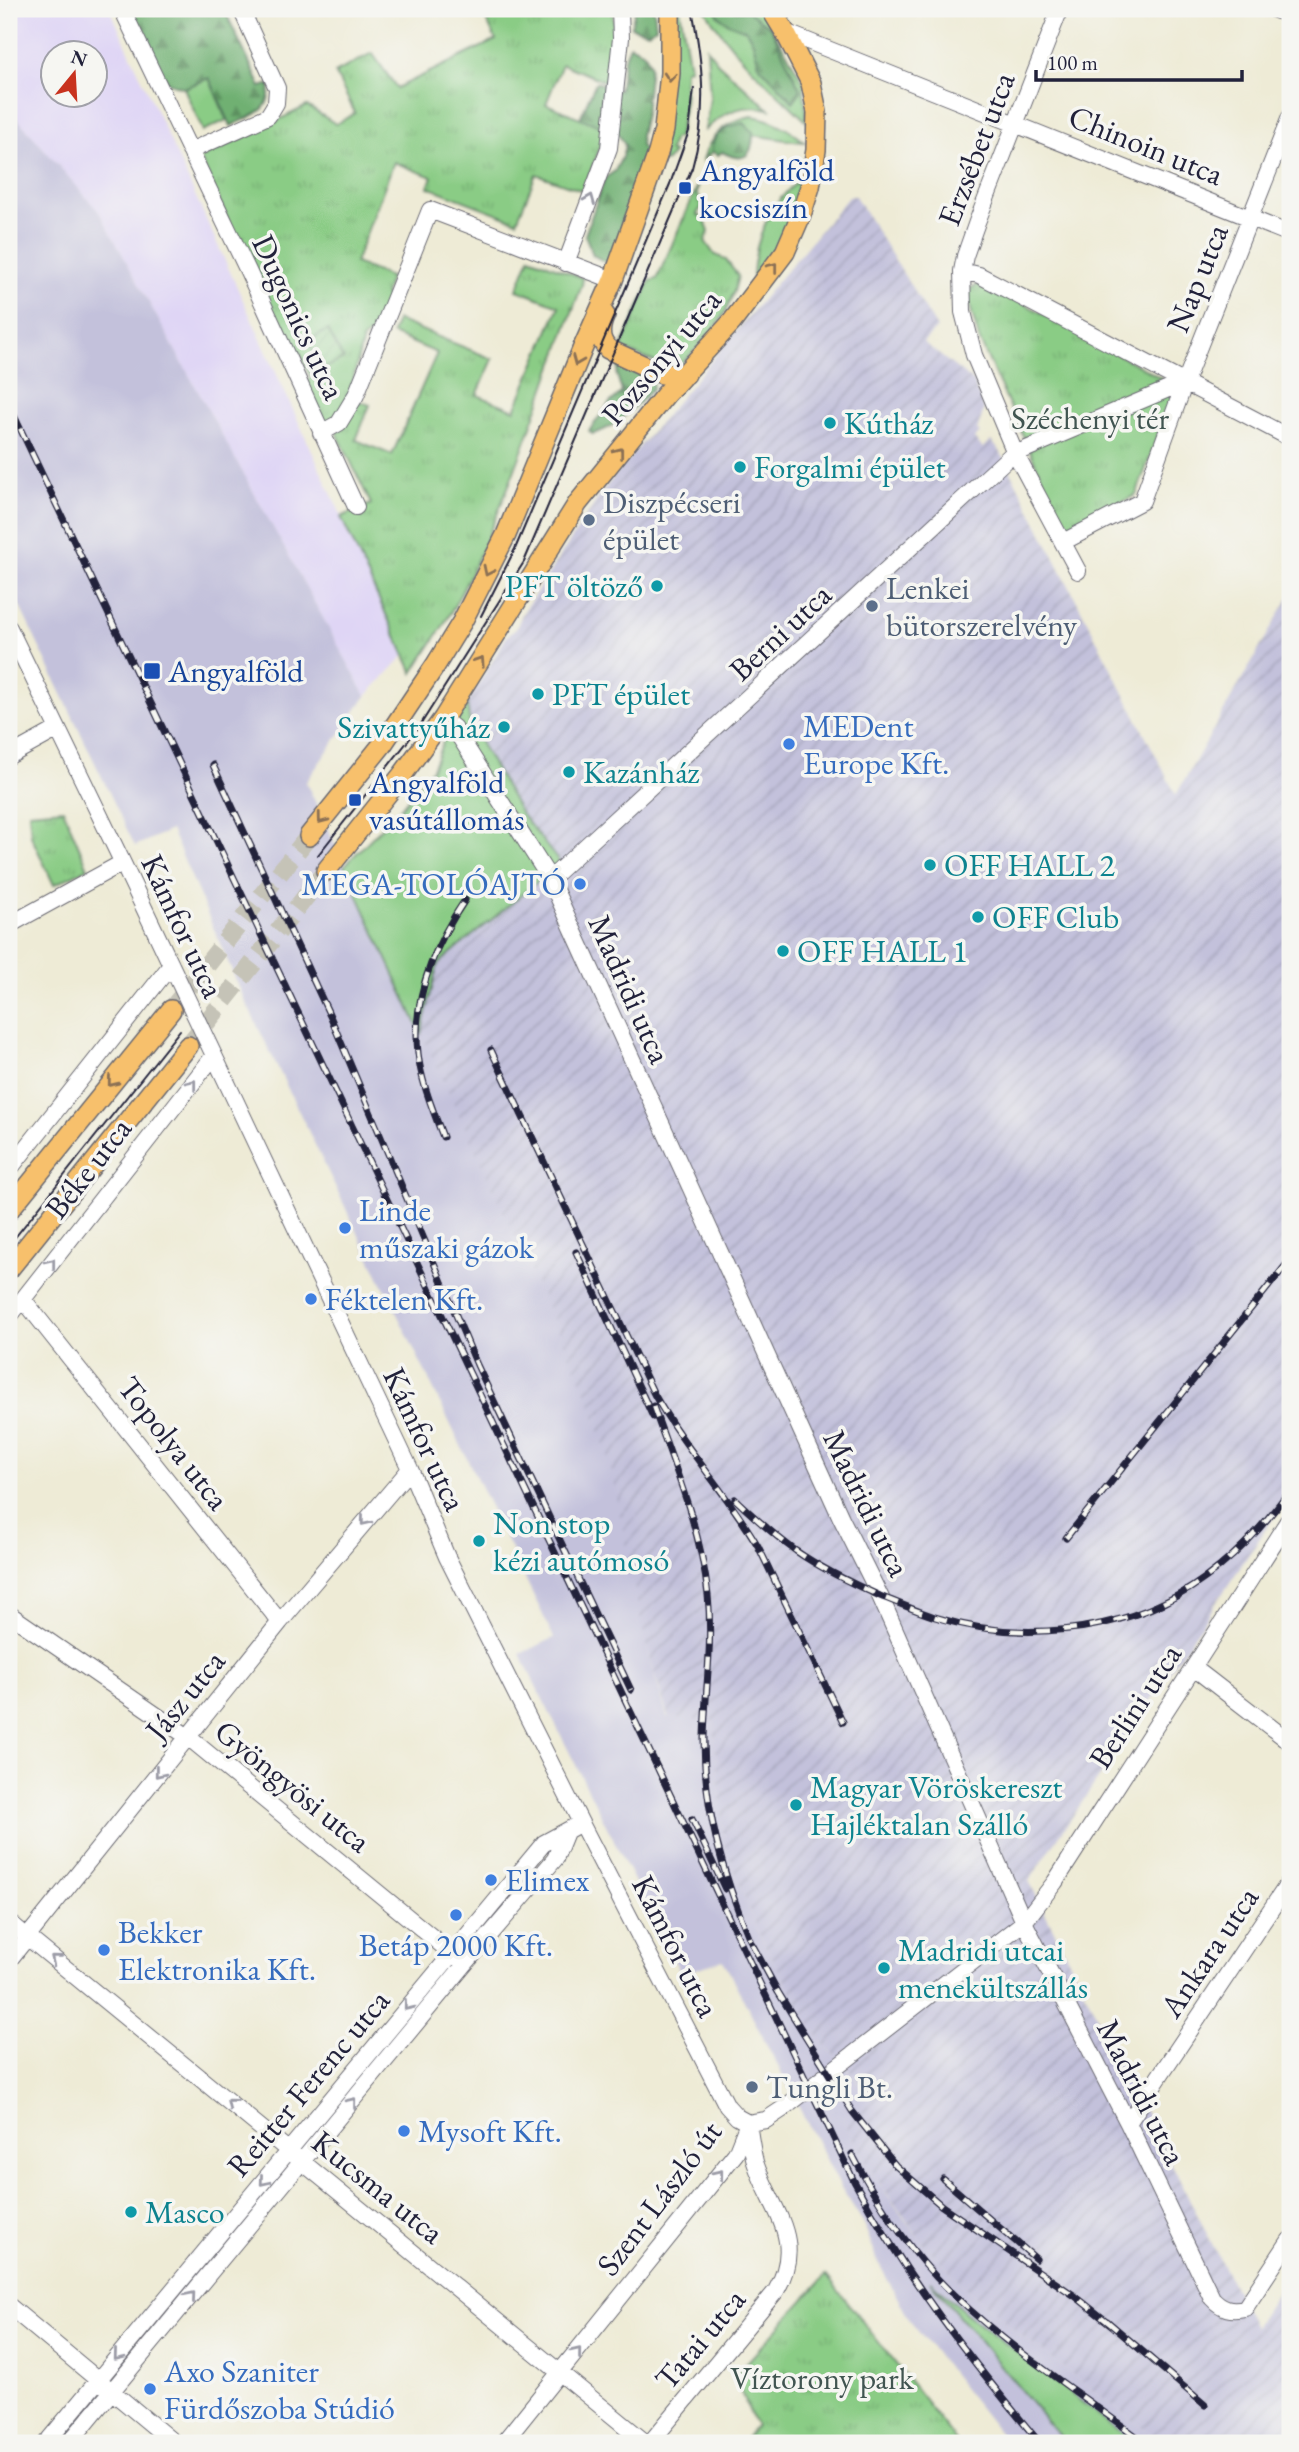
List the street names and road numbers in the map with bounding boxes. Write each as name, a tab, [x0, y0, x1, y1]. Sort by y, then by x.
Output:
street label: Erzsébet utca	[928, 66, 1025, 232]
street label: Chinoin utca	[1063, 95, 1230, 195]
street label: Nap utca	[1156, 217, 1238, 338]
street label: Dugonics utca	[242, 228, 356, 407]
street label: Pozsonyi utca	[592, 280, 731, 434]
street label: Berni utca	[720, 574, 840, 690]
street label: Kámfor utca	[131, 847, 235, 1005]
street label: Madridi utca	[579, 908, 681, 1070]
street label: Béke utca	[35, 1109, 141, 1227]
street label: Kámfor utca	[373, 1360, 477, 1518]
street label: Topolya utca	[109, 1368, 239, 1519]
street label: Madridi utca	[813, 1423, 921, 1584]
street label: Berlini utca	[1079, 1635, 1191, 1776]
street label: Jász utca	[134, 1641, 234, 1751]
street label: Gyöngyösi utca	[206, 1710, 380, 1862]
street label: Kámfor utca	[622, 1868, 730, 2024]
street label: Ankara utca	[1149, 1878, 1268, 2026]
street label: Reitter Ferenc utca	[217, 1980, 399, 2186]
street label: Madridi utca	[1087, 2012, 1197, 2172]
street label: Szent László út	[587, 2112, 731, 2284]
street label: Kucsma utca	[303, 2121, 453, 2253]
street label: Tatai utca	[645, 2279, 755, 2399]

